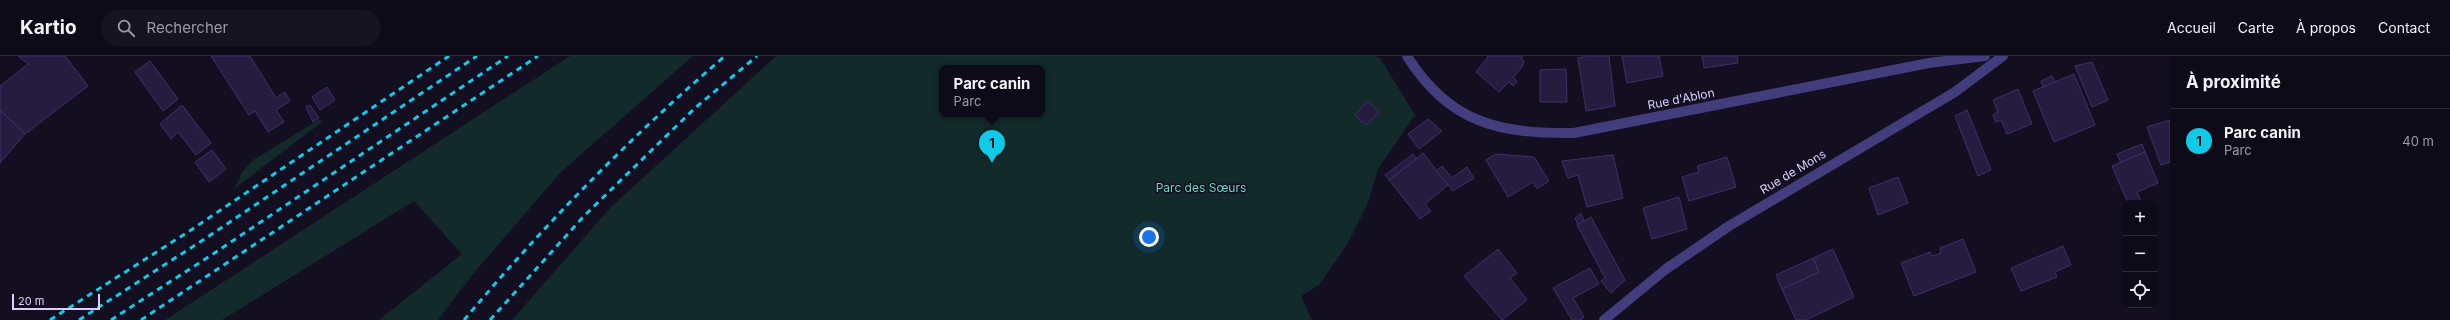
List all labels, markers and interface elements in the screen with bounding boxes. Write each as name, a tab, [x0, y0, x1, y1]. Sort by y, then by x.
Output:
search box	[101, 10, 381, 46]
text: Kartio	[20, 16, 77, 39]
icon: search	[115, 17, 137, 39]
text: Rechercher	[147, 18, 228, 37]
text: Accueil	[2167, 19, 2216, 36]
text: Carte	[2238, 19, 2274, 36]
text: À propos	[2296, 19, 2356, 36]
text: Contact	[2378, 19, 2430, 36]
popup	[939, 65, 1045, 117]
text: À proximité	[2186, 72, 2281, 92]
text: Parc canin	[954, 74, 1030, 93]
street label: Rue d'Ablon	[1646, 85, 1716, 112]
text: Parc	[954, 93, 981, 109]
text: Parc canin	[2224, 123, 2301, 142]
pin: 1	[979, 130, 1005, 163]
text: 1	[2196, 133, 2202, 149]
text: 40 m	[2402, 133, 2434, 149]
text: Parc	[2224, 142, 2252, 158]
street label: Rue de Mons	[1757, 146, 1828, 197]
park label: Parc des Sœurs	[1156, 180, 1246, 195]
map controls	[2122, 200, 2158, 308]
button: +	[2122, 200, 2158, 236]
your location	[1139, 227, 1159, 247]
button: −	[2122, 236, 2158, 272]
button: locate	[2122, 272, 2158, 308]
scale bar	[12, 292, 100, 311]
text: 20 m	[18, 294, 44, 308]

